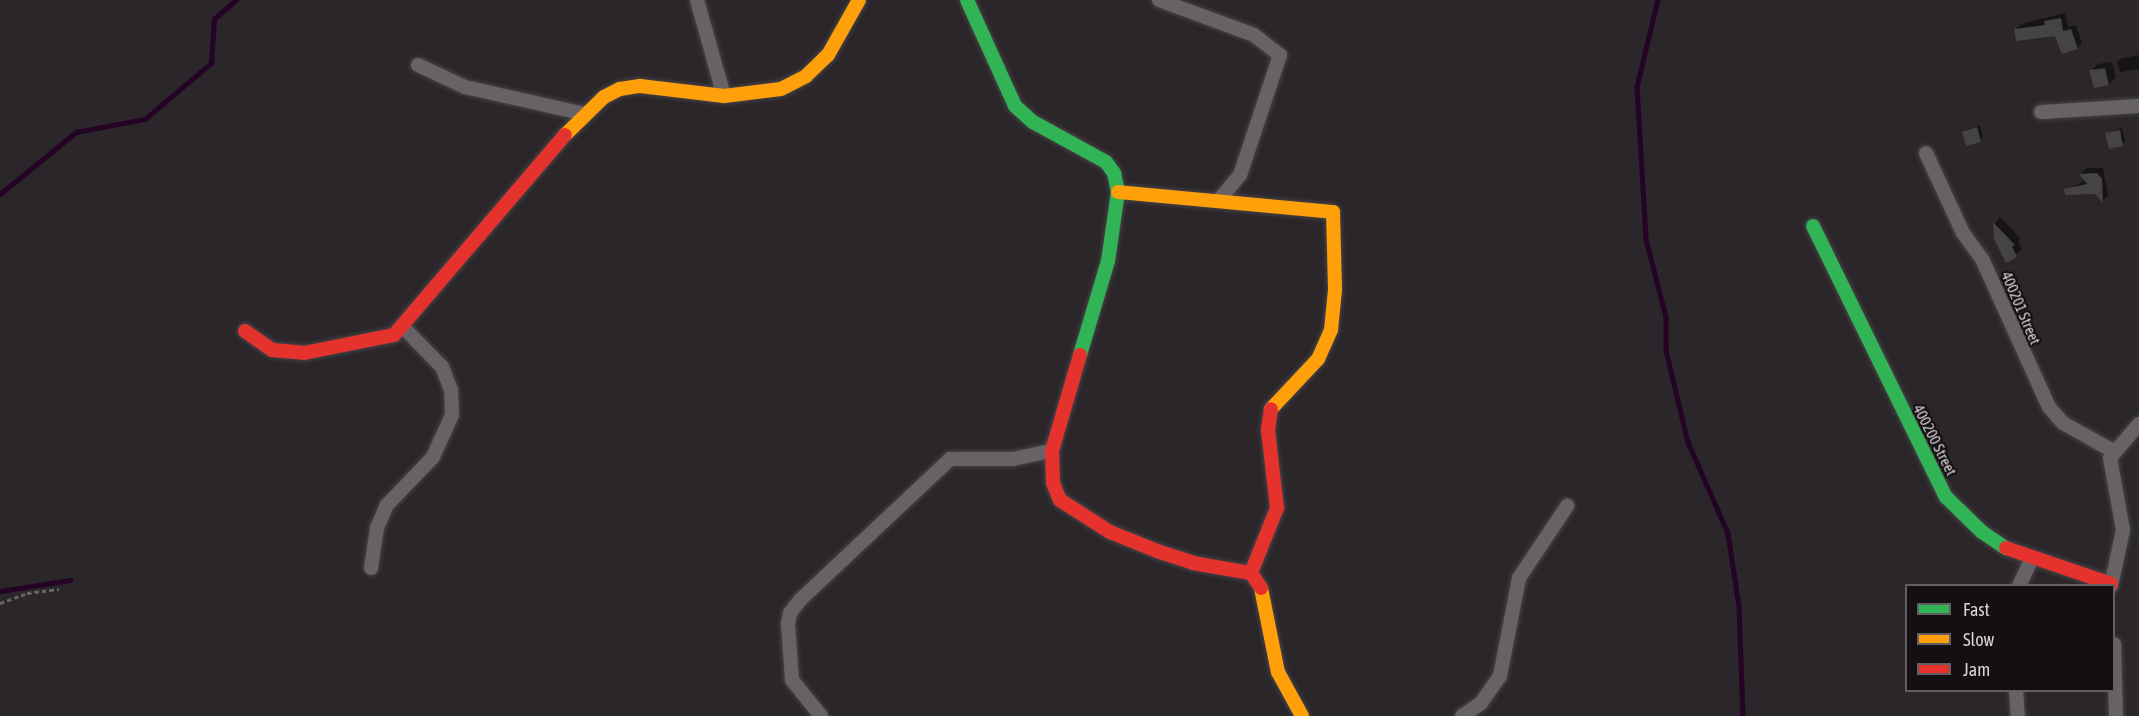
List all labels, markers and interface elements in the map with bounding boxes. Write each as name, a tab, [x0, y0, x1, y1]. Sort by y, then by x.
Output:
street label: 400201 Street	[1998, 269, 2044, 347]
street label: 400200 Street	[1909, 401, 1961, 479]
legend	[1905, 584, 2115, 692]
text: Fast	[1963, 599, 1990, 620]
text: Slow	[1963, 629, 1994, 650]
text: Jam	[1963, 659, 1990, 680]

